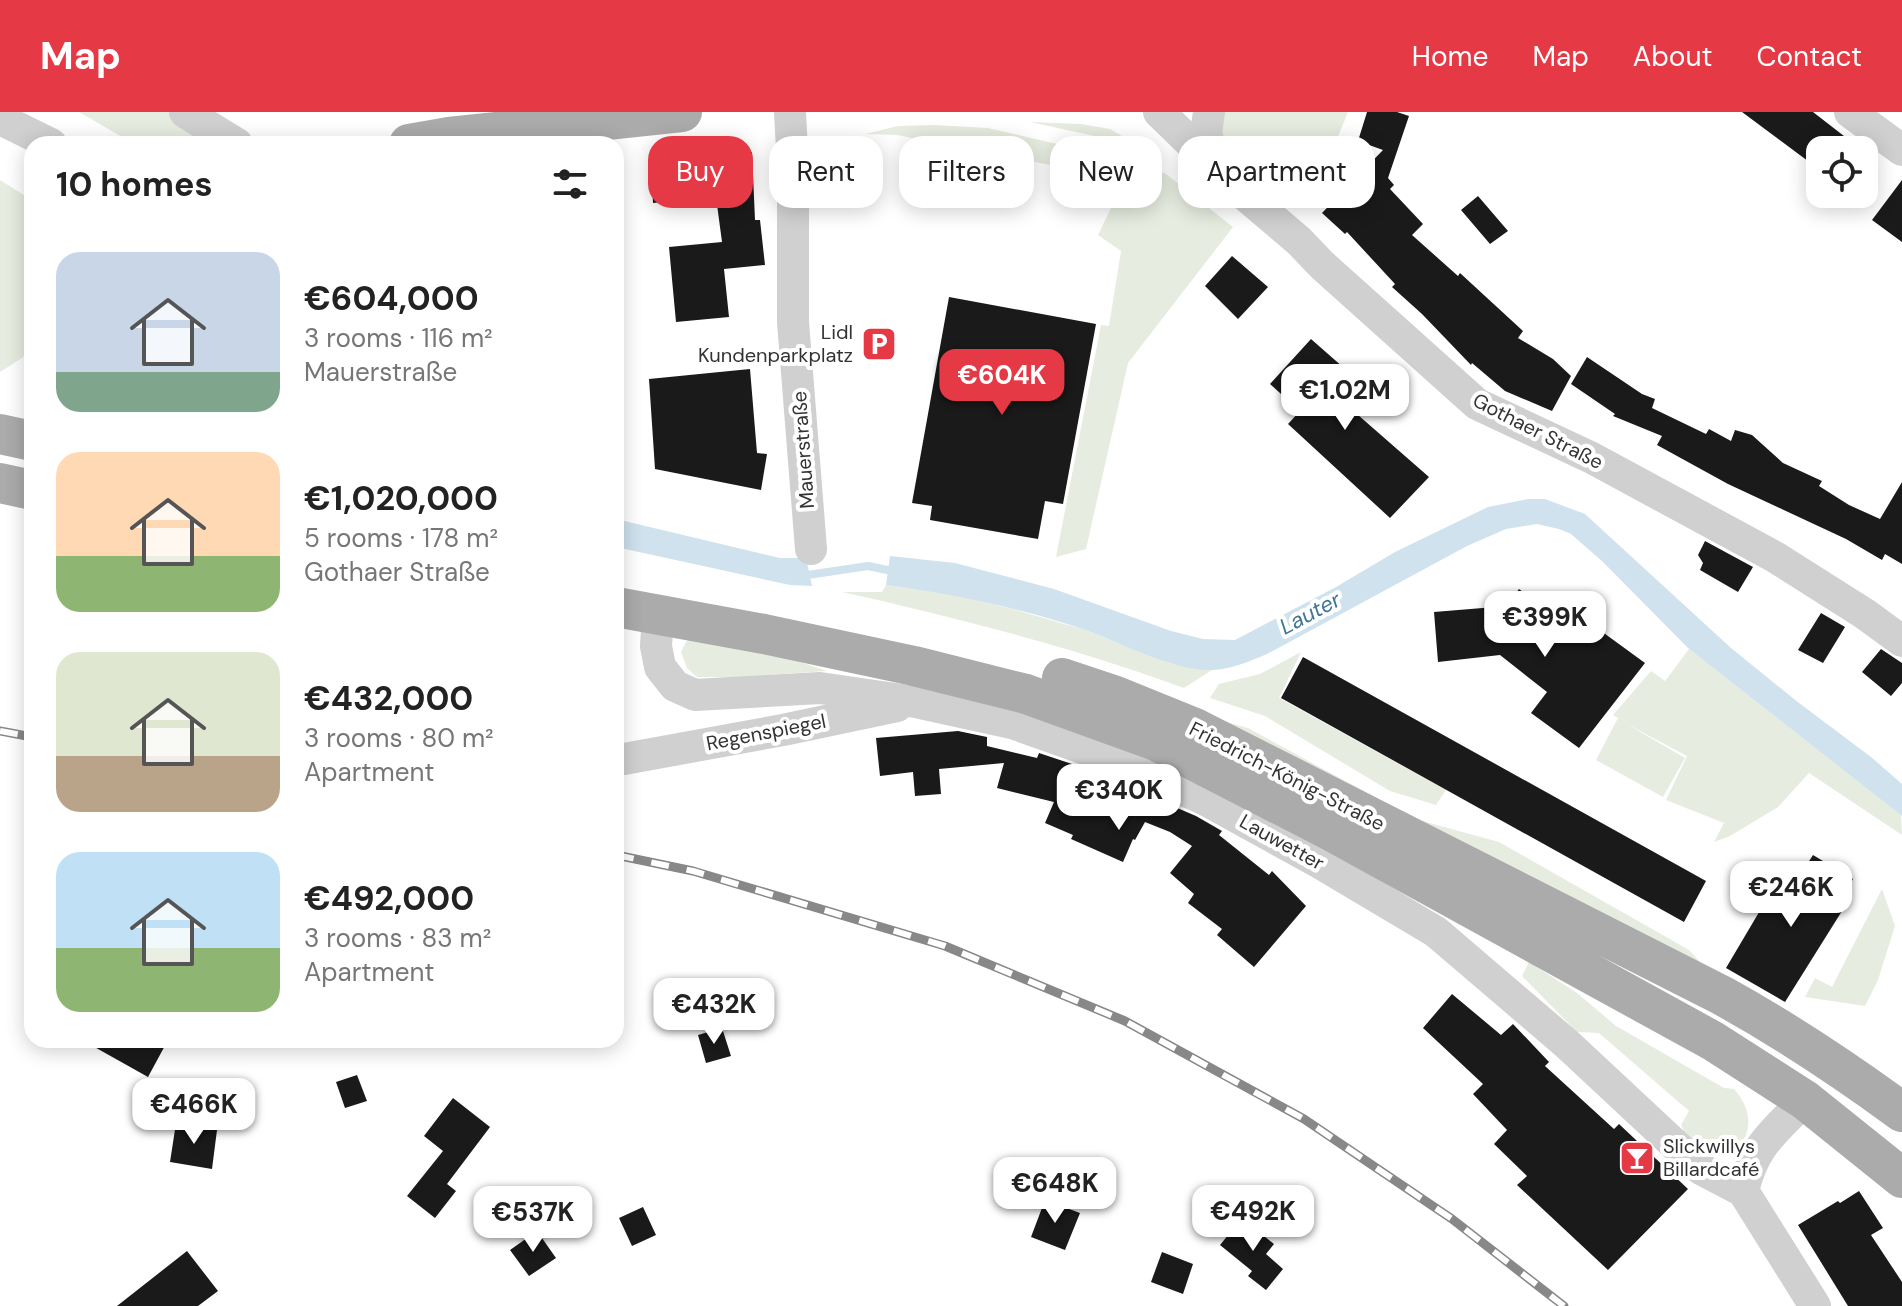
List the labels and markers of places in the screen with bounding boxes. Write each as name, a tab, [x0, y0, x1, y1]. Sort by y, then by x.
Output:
place label: Lidl Kundenparkplatz	[698, 319, 853, 368]
parking icon: Lidl Kundenparkplatz	[860, 325, 898, 363]
pin: €604K	[946, 349, 1058, 417]
pin: €1.02M	[1280, 364, 1410, 432]
pin: €399K	[1489, 591, 1601, 659]
pin: €340K	[1063, 764, 1175, 832]
pin: €246K	[1735, 861, 1847, 929]
pin: €432K	[658, 978, 770, 1046]
pin: €466K	[138, 1078, 250, 1146]
place label: Slickwillys Billardcafé	[1663, 1133, 1759, 1182]
bar icon: Slickwillys Billardcafé	[1618, 1139, 1656, 1177]
pin: €648K	[999, 1157, 1111, 1225]
pin: €492K	[1197, 1185, 1309, 1253]
pin: €537K	[477, 1186, 589, 1254]

